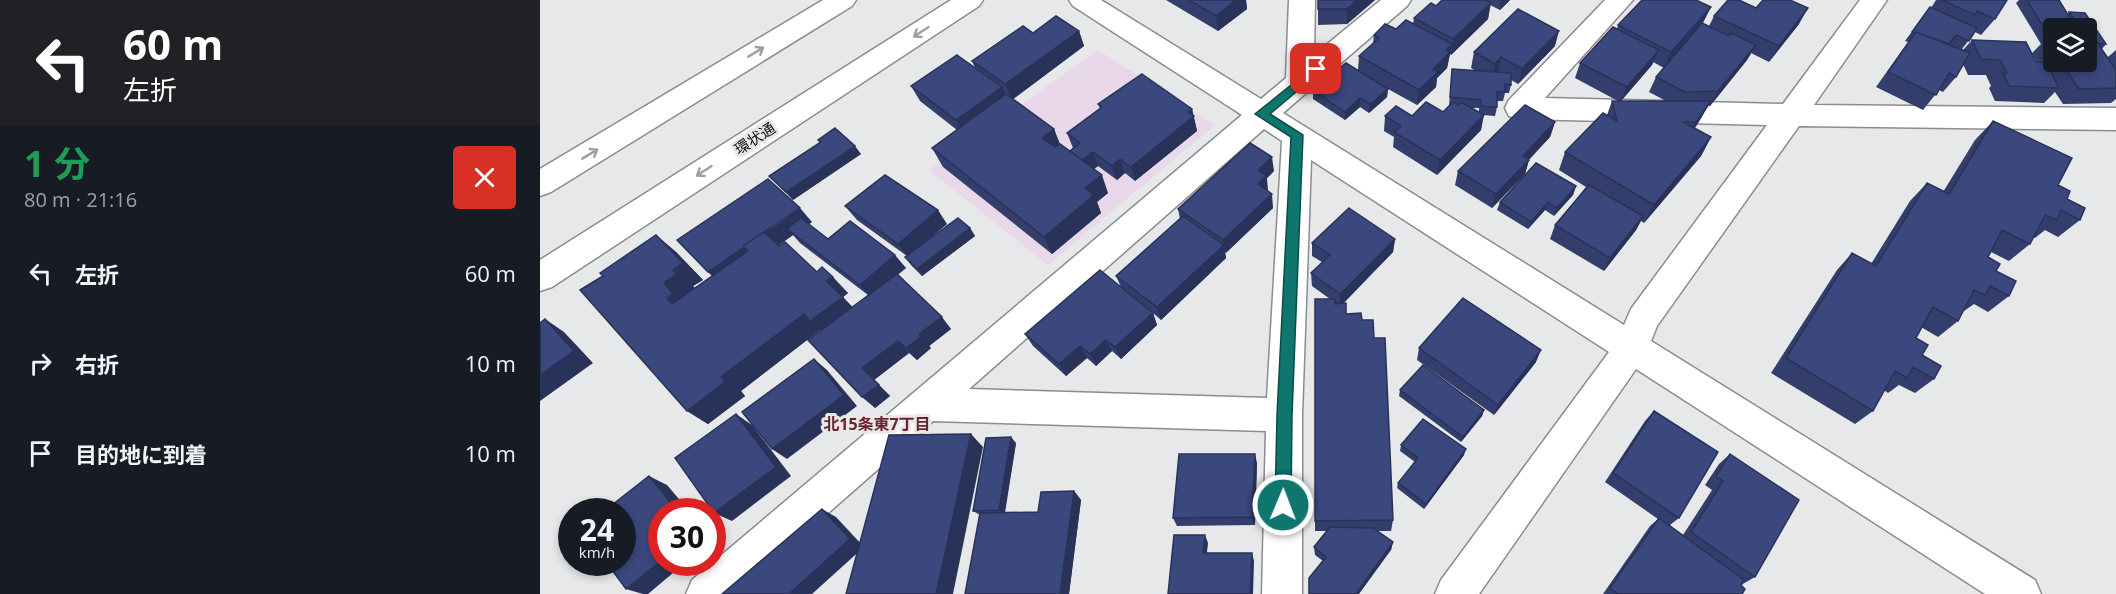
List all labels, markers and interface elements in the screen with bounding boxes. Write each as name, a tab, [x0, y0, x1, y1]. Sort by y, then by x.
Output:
text: 60 m	[123, 15, 223, 72]
map controls	[2043, 18, 2097, 72]
button: layers	[2043, 18, 2097, 72]
icon: left	[24, 24, 102, 102]
one-way arrow	[913, 26, 930, 38]
pin	[1290, 43, 1341, 94]
one-way arrow	[748, 46, 765, 59]
icon: arrive	[1299, 52, 1332, 85]
text: 左折	[123, 71, 177, 108]
street label: 環状通	[730, 118, 779, 159]
text: 1 分	[24, 139, 90, 188]
button: close	[453, 146, 516, 209]
one-way arrow	[581, 147, 598, 159]
one-way arrow	[696, 166, 713, 178]
text: 80 m · 21:16	[24, 186, 137, 213]
icon: left	[24, 257, 57, 290]
text: 60 m	[465, 258, 516, 288]
text: 左折	[75, 259, 119, 289]
icon: right	[24, 347, 57, 380]
text: 10 m	[465, 348, 516, 378]
text: 右折	[75, 349, 119, 379]
district label: 北15条東7丁目	[823, 413, 931, 435]
icon: arrive	[24, 437, 57, 470]
text: 10 m	[465, 438, 516, 468]
text: 目的地に到着	[75, 439, 207, 469]
position arrow	[1251, 473, 1315, 537]
speed limit sign: 30	[648, 498, 726, 576]
text: 24	[580, 509, 614, 550]
text: km/h	[579, 542, 615, 562]

